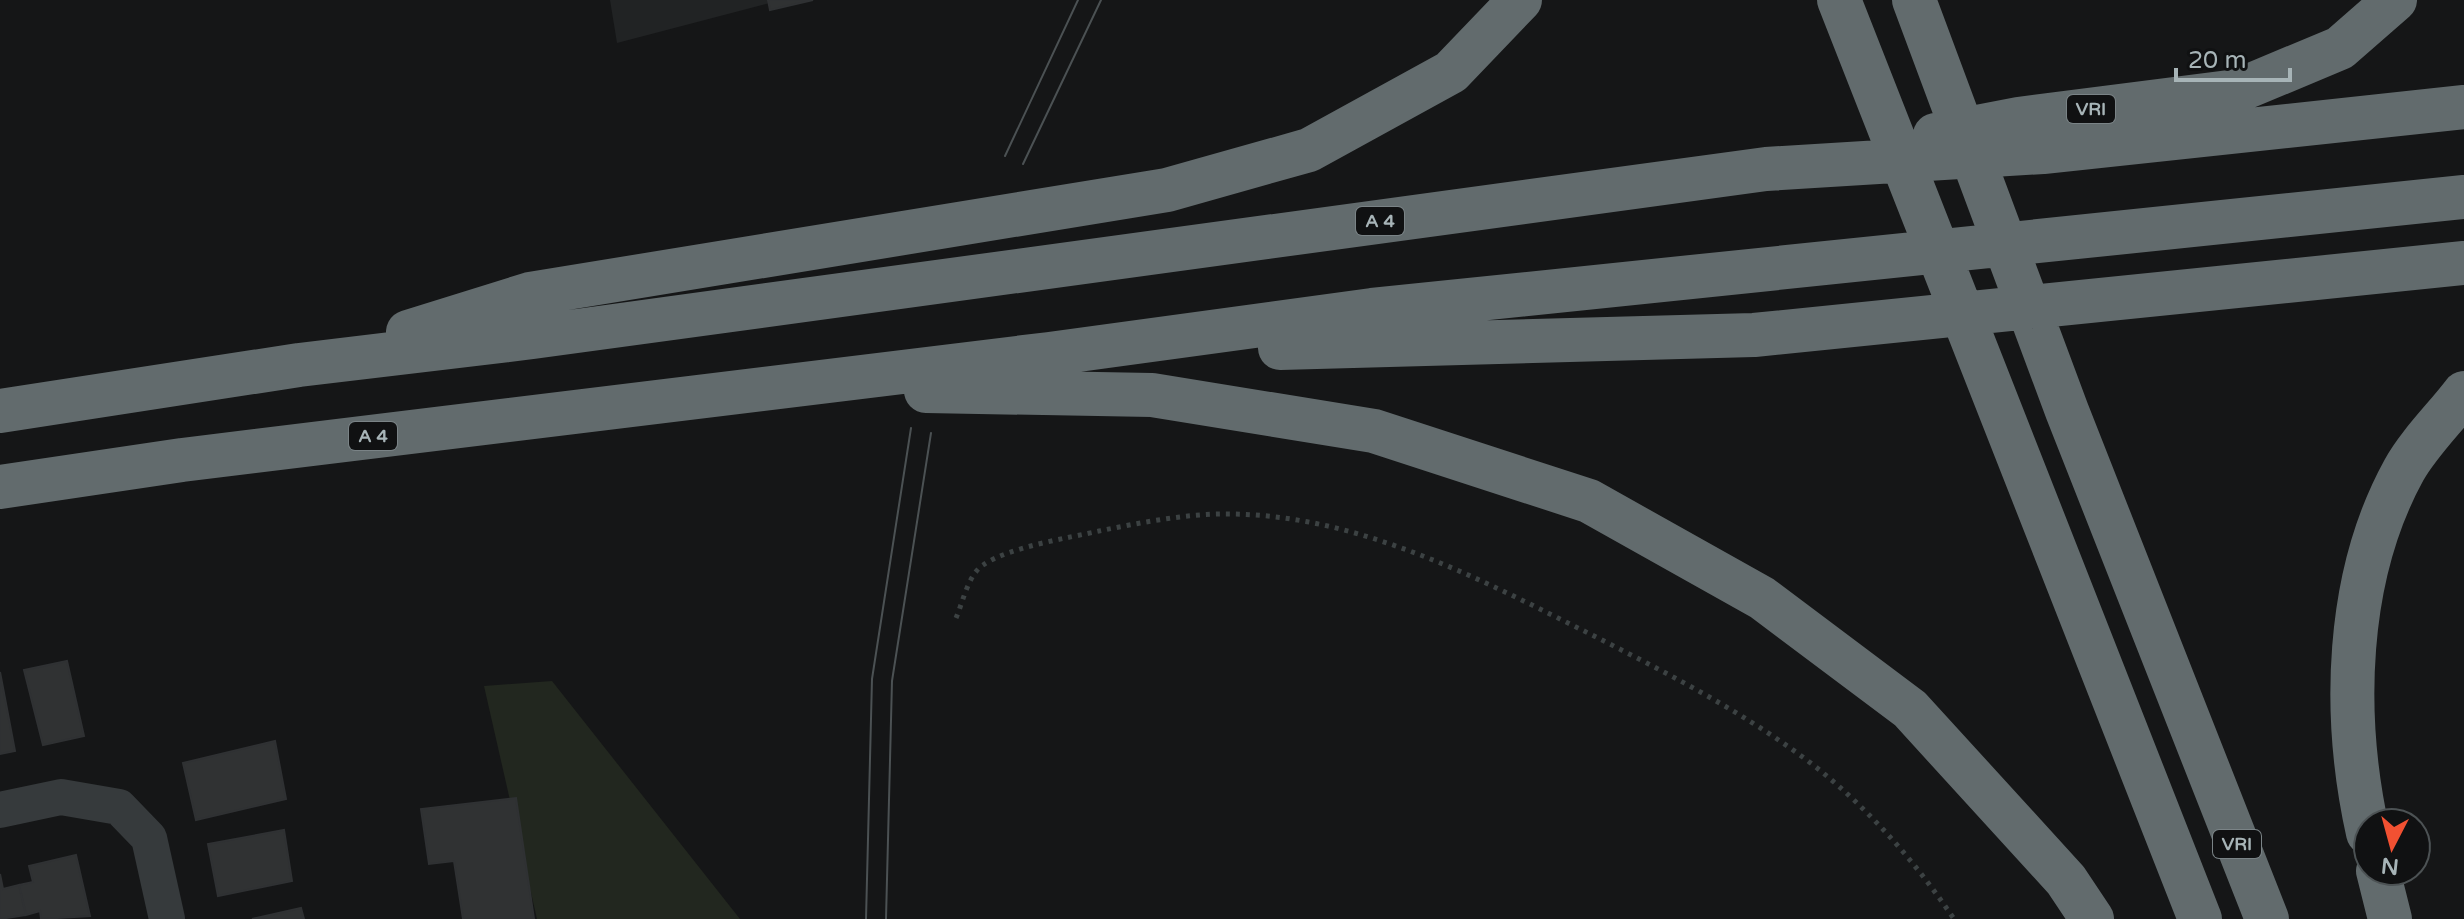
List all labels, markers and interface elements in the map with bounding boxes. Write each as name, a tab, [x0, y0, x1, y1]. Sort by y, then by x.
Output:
scale bar	[2176, 32, 2290, 82]
text: 20 m	[2188, 46, 2246, 75]
road number: VRI	[2067, 95, 2115, 123]
road number: A 4	[1356, 207, 1404, 235]
road number: A 4	[349, 422, 397, 450]
north arrow	[2352, 807, 2432, 887]
road number: VRI	[2213, 830, 2261, 858]
text: N	[2380, 852, 2400, 880]

